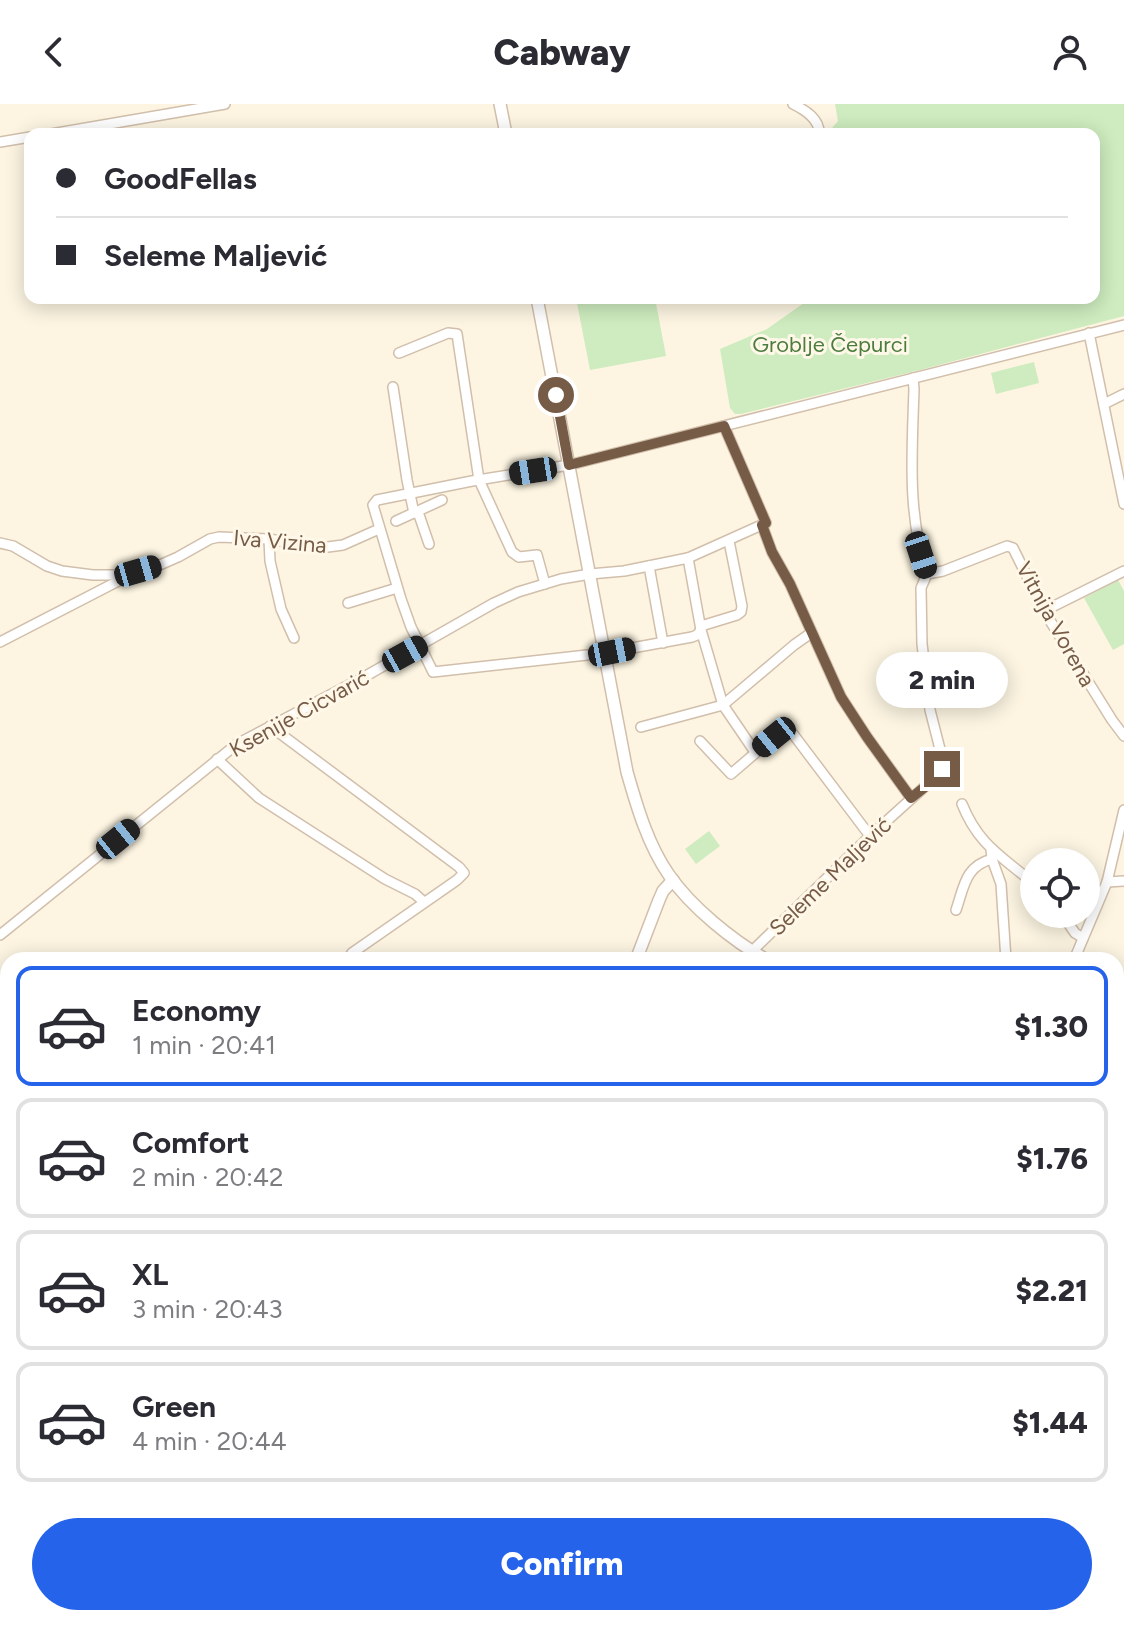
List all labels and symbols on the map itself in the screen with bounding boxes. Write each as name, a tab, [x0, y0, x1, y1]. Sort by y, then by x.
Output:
park label: Groblje Čepurci	[752, 331, 908, 358]
route start	[538, 377, 574, 413]
car	[507, 455, 559, 487]
street label: Iva Vizina	[232, 524, 328, 559]
car	[902, 528, 940, 582]
car	[112, 553, 164, 589]
street label: Vitnija Vorena	[1010, 557, 1101, 691]
car	[378, 632, 432, 676]
car	[586, 636, 638, 668]
callout: 2 min	[876, 653, 1008, 709]
street label: Ksenije Cicvarić	[225, 664, 374, 763]
car	[748, 713, 800, 761]
route end	[924, 751, 960, 787]
street label: Seleme Maljević	[764, 811, 897, 941]
car	[92, 815, 144, 863]

